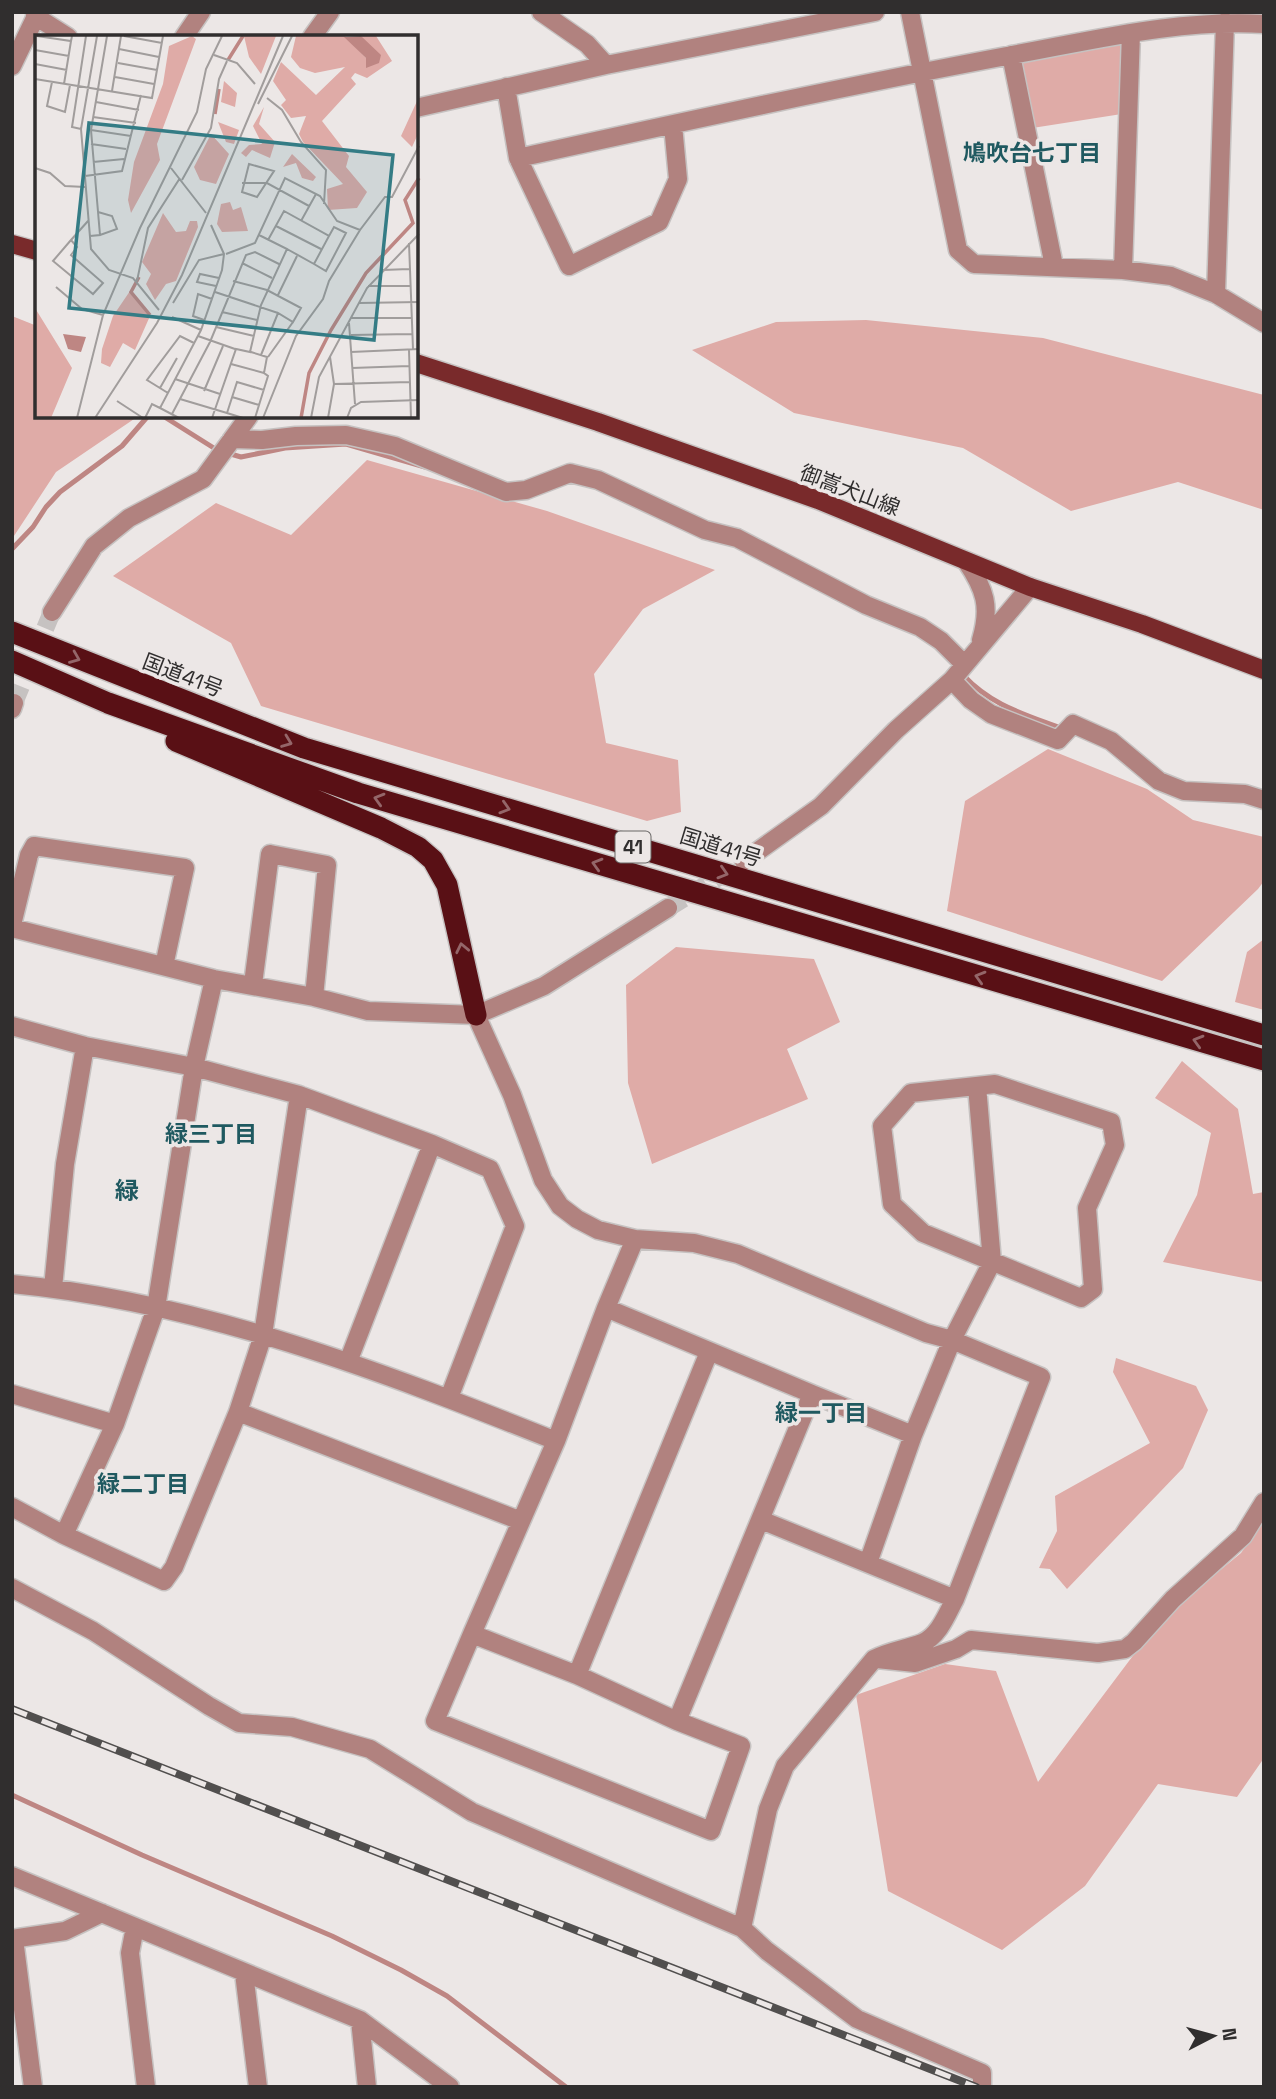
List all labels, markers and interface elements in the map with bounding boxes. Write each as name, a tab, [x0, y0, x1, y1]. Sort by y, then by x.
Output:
inset map	[35, 35, 418, 418]
district label: 鳩吹台七丁目	[963, 138, 1101, 168]
street label: 御嵩犬山線	[796, 459, 904, 521]
street label: 国道41号	[139, 647, 227, 703]
one-way arrow	[69, 650, 81, 664]
one-way arrow	[280, 733, 292, 747]
one-way arrow	[373, 793, 385, 808]
one-way arrow	[498, 800, 510, 815]
street label: 国道41号	[677, 822, 765, 872]
road number: 41	[616, 832, 650, 862]
one-way arrow	[592, 857, 604, 872]
one-way arrow	[716, 865, 728, 880]
one-way arrow	[455, 942, 470, 954]
one-way arrow	[974, 970, 986, 985]
one-way arrow	[1193, 1035, 1205, 1049]
district label: 緑三丁目	[165, 1119, 257, 1149]
district label: 緑	[115, 1175, 139, 1206]
district label: 緑一丁目	[775, 1398, 867, 1428]
district label: 緑二丁目	[97, 1469, 189, 1499]
north arrow	[1178, 2001, 1248, 2071]
text: N	[1216, 2027, 1243, 2042]

